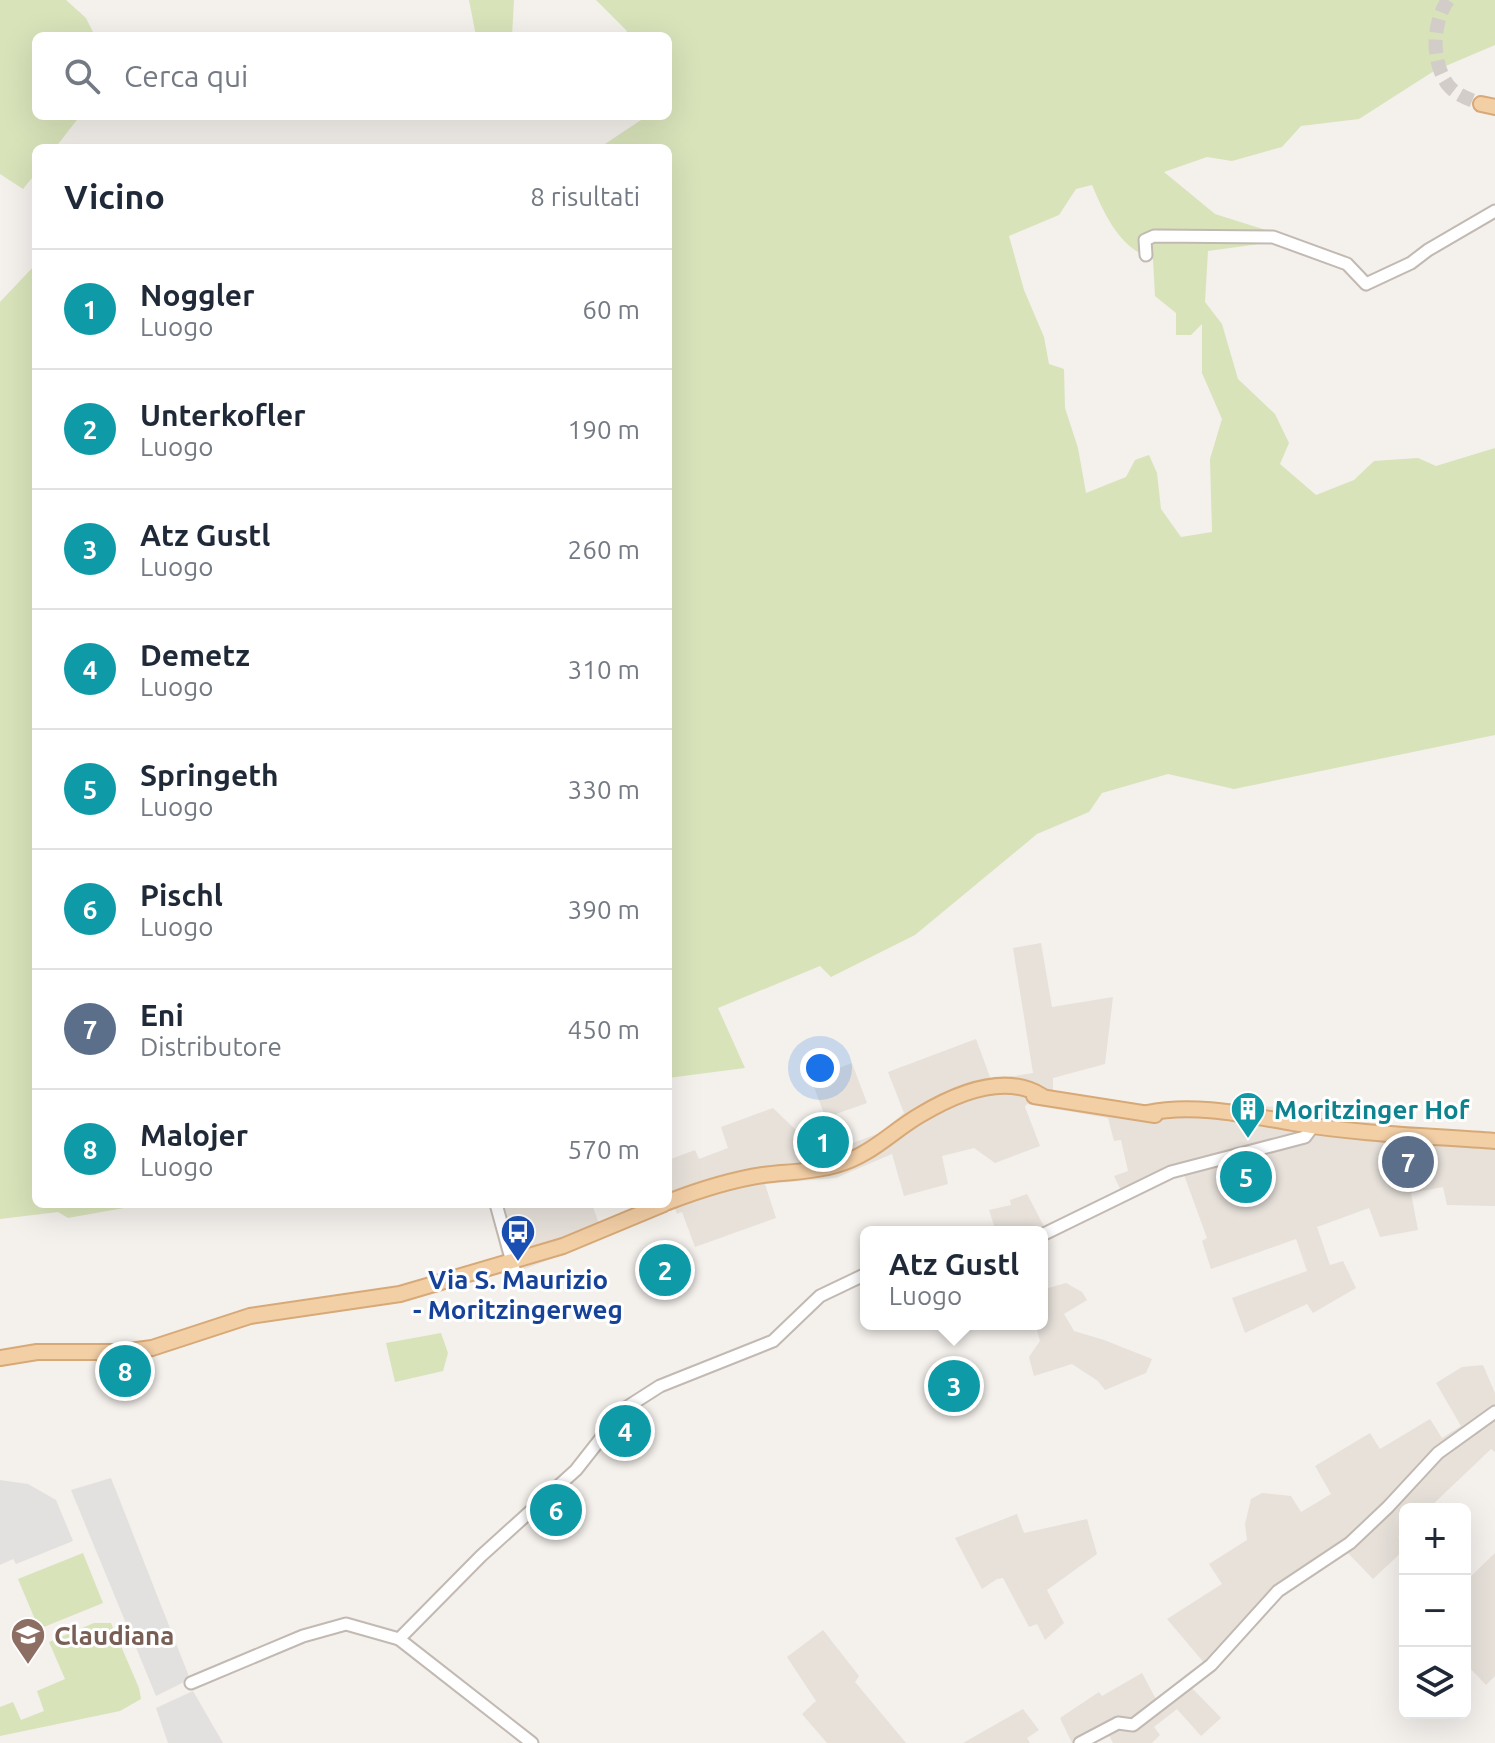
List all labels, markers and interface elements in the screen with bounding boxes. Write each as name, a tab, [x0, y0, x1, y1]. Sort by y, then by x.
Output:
search box	[32, 32, 672, 120]
icon: search	[60, 54, 104, 98]
text: Cerca qui	[124, 59, 248, 93]
text: Vicino	[64, 177, 165, 215]
text: 8 risultati	[530, 182, 640, 211]
text: Noggler	[140, 278, 254, 312]
text: 1	[83, 295, 97, 324]
text: 60 m	[582, 295, 640, 324]
text: Luogo	[140, 312, 213, 341]
text: Unterkofler	[140, 398, 306, 432]
text: 2	[83, 415, 97, 444]
text: 190 m	[568, 415, 640, 444]
text: Luogo	[140, 432, 213, 461]
text: Atz Gustl	[140, 518, 270, 552]
text: 3	[83, 535, 97, 564]
text: 260 m	[568, 535, 640, 564]
text: Luogo	[140, 552, 213, 581]
text: Demetz	[140, 638, 250, 672]
text: 4	[83, 655, 97, 684]
text: 310 m	[568, 655, 640, 684]
text: Luogo	[140, 672, 213, 701]
text: Springeth	[140, 758, 279, 792]
text: 5	[83, 775, 97, 804]
text: 330 m	[568, 775, 640, 804]
text: Luogo	[140, 792, 213, 821]
text: Pischl	[140, 878, 223, 912]
text: 6	[83, 895, 97, 924]
text: 390 m	[568, 895, 640, 924]
text: Luogo	[140, 912, 213, 941]
text: Eni	[140, 998, 184, 1032]
text: 7	[83, 1015, 97, 1044]
text: 450 m	[568, 1015, 640, 1044]
text: Distributore	[140, 1032, 282, 1061]
your location	[800, 1048, 840, 1088]
building icon: Moritzinger Hof	[1229, 1090, 1267, 1140]
place label: Moritzinger Hof	[1274, 1095, 1470, 1124]
pin: 1	[797, 1112, 849, 1172]
text: Malojer	[140, 1118, 248, 1152]
pin: 7	[1382, 1132, 1434, 1192]
text: 8	[83, 1135, 97, 1164]
text: 570 m	[568, 1135, 640, 1164]
pin: 5	[1220, 1147, 1272, 1207]
text: Luogo	[140, 1152, 213, 1181]
bus stop icon: Via S. Maurizio - Moritzingerweg	[499, 1213, 537, 1263]
popup	[860, 1226, 1048, 1330]
pin: 2	[639, 1240, 691, 1300]
text: Atz Gustl	[889, 1247, 1019, 1281]
place label: Via S. Maurizio - Moritzingerweg	[413, 1265, 623, 1324]
text: Luogo	[889, 1281, 962, 1310]
pin: 8	[99, 1341, 151, 1401]
pin: 3	[928, 1356, 980, 1416]
pin: 4	[599, 1401, 651, 1461]
pin: 6	[530, 1480, 582, 1540]
map controls	[1399, 1503, 1471, 1719]
button: +	[1399, 1503, 1471, 1575]
button: −	[1399, 1575, 1471, 1647]
school or university icon: Claudiana	[9, 1616, 47, 1666]
place label: Claudiana	[54, 1621, 174, 1650]
button: layers	[1399, 1647, 1471, 1719]

